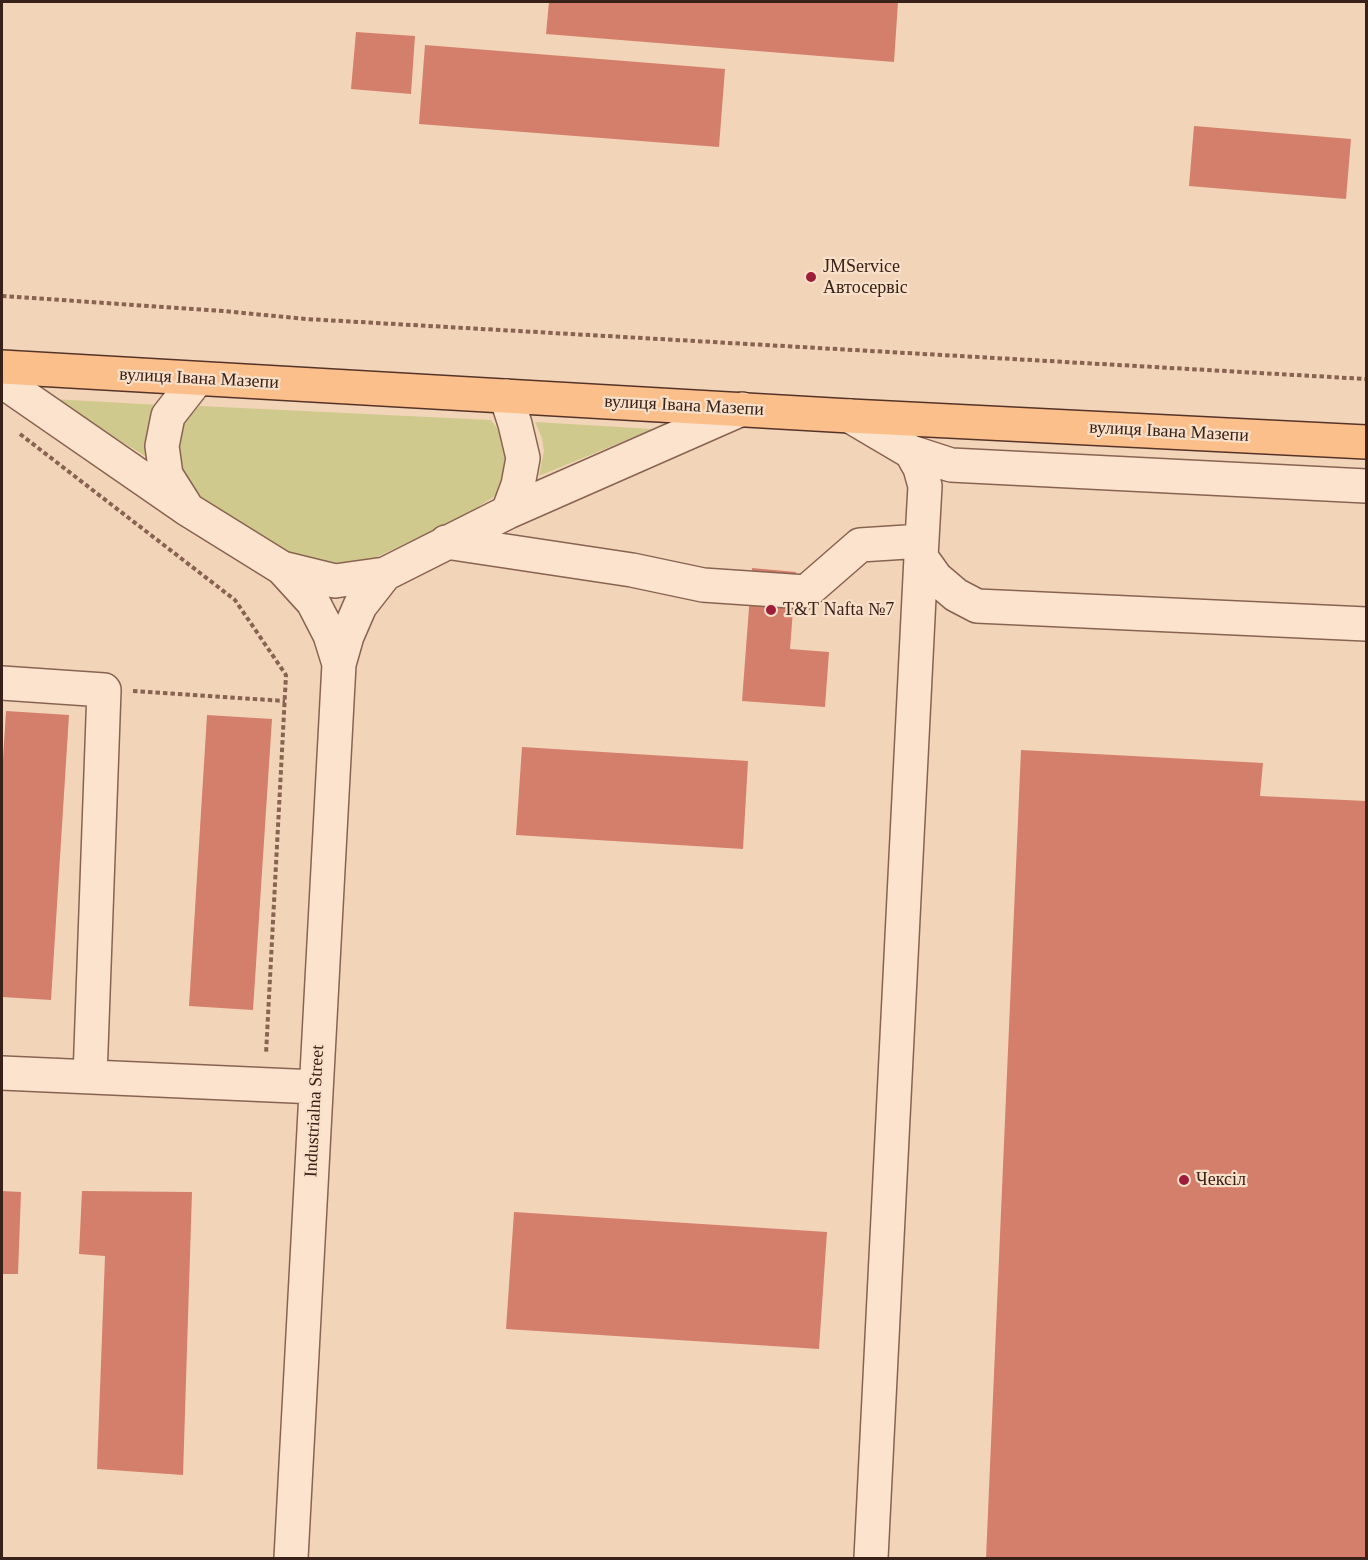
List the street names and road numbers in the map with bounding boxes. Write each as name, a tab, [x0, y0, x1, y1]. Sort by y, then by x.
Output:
street label: вулиця Івана Мазепи	[119, 364, 279, 394]
street label: вулиця Івана Мазепи	[604, 391, 764, 421]
street label: вулиця Івана Мазепи	[1089, 417, 1249, 447]
street label: Industrialna Street	[301, 1044, 329, 1178]

